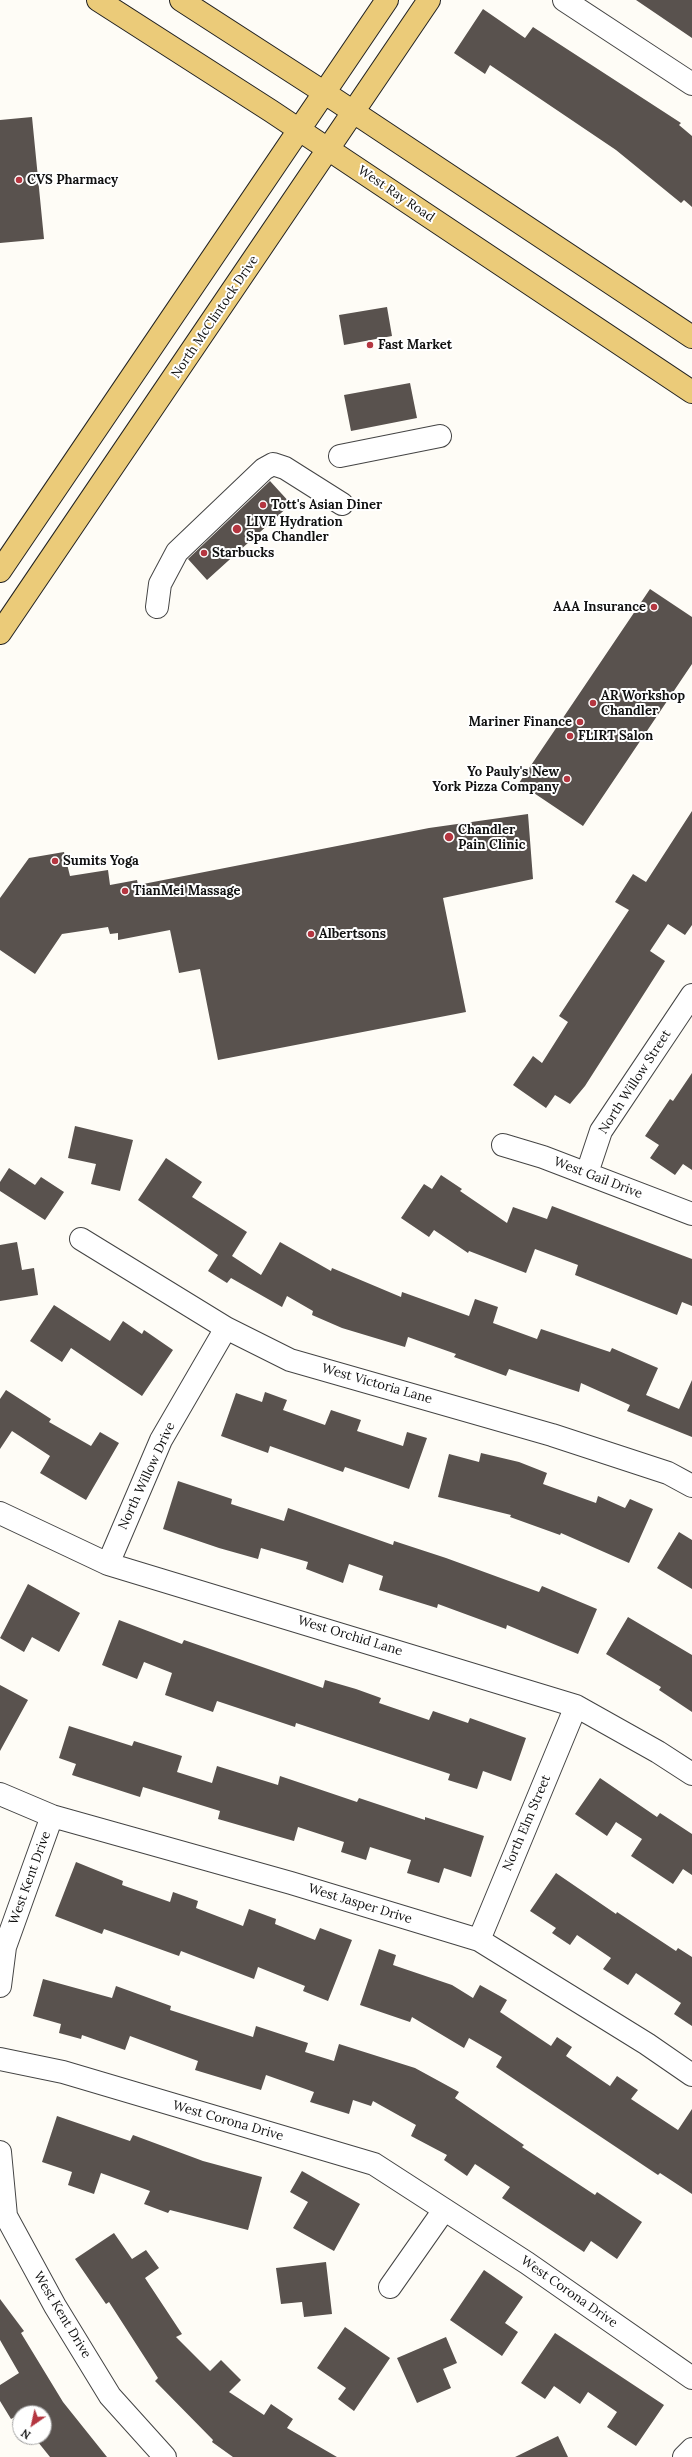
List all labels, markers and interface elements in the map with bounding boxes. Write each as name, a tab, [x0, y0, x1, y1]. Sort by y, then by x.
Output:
street label: West Ray Road	[355, 163, 437, 225]
place label: CVS Pharmacy	[27, 172, 118, 188]
marker: CVS Pharmacy	[14, 175, 24, 185]
street label: North McClintock Drive	[168, 253, 262, 381]
place label: Fast Market	[378, 337, 452, 353]
marker: Fast Market	[365, 340, 375, 350]
place label: Tott's Asian Diner	[271, 497, 382, 513]
marker: Tott's Asian Diner	[258, 500, 268, 510]
place label: LIVE Hydration Spa Chandler	[246, 514, 343, 545]
marker: LIVE Hydration Spa Chandler	[231, 523, 243, 535]
place label: Starbucks	[212, 545, 274, 561]
marker: Starbucks	[199, 548, 209, 558]
place label: AAA Insurance	[553, 599, 646, 615]
marker: AAA Insurance	[649, 602, 659, 612]
place label: AR Workshop Chandler	[601, 688, 685, 719]
marker: AR Workshop Chandler	[588, 698, 598, 708]
place label: Mariner Finance	[469, 714, 572, 730]
marker: Mariner Finance	[575, 717, 585, 727]
place label: FLIRT Salon	[578, 728, 653, 744]
marker: FLIRT Salon	[565, 731, 575, 741]
place label: Yo Pauly's New York Pizza Company	[433, 764, 559, 795]
marker: Yo Pauly's New York Pizza Company	[562, 774, 572, 784]
place label: Chandler Pain Clinic	[458, 822, 525, 853]
marker: Chandler Pain Clinic	[443, 831, 455, 843]
place label: Sumits Yoga	[63, 853, 139, 869]
marker: Sumits Yoga	[50, 856, 60, 866]
place label: TianMei Massage	[133, 883, 241, 899]
marker: TianMei Massage	[120, 886, 130, 896]
place label: Albertsons	[319, 926, 386, 942]
marker: Albertsons	[306, 929, 316, 939]
street label: North Willow Street	[596, 1027, 674, 1137]
street label: West Gail Drive	[551, 1154, 645, 1202]
street label: West Victoria Lane	[320, 1361, 434, 1407]
street label: North Willow Drive	[115, 1420, 179, 1532]
street label: West Orchid Lane	[296, 1613, 404, 1659]
street label: North Elm Street	[500, 1773, 554, 1873]
street label: West Kent Drive	[6, 1829, 54, 1927]
street label: West Jasper Drive	[306, 1881, 414, 1927]
street label: West Corona Drive	[171, 2098, 285, 2144]
street label: West Corona Drive	[518, 2253, 620, 2331]
street label: West Kent Drive	[30, 2269, 94, 2361]
north arrow	[12, 2405, 52, 2445]
text: N	[18, 2426, 33, 2442]

